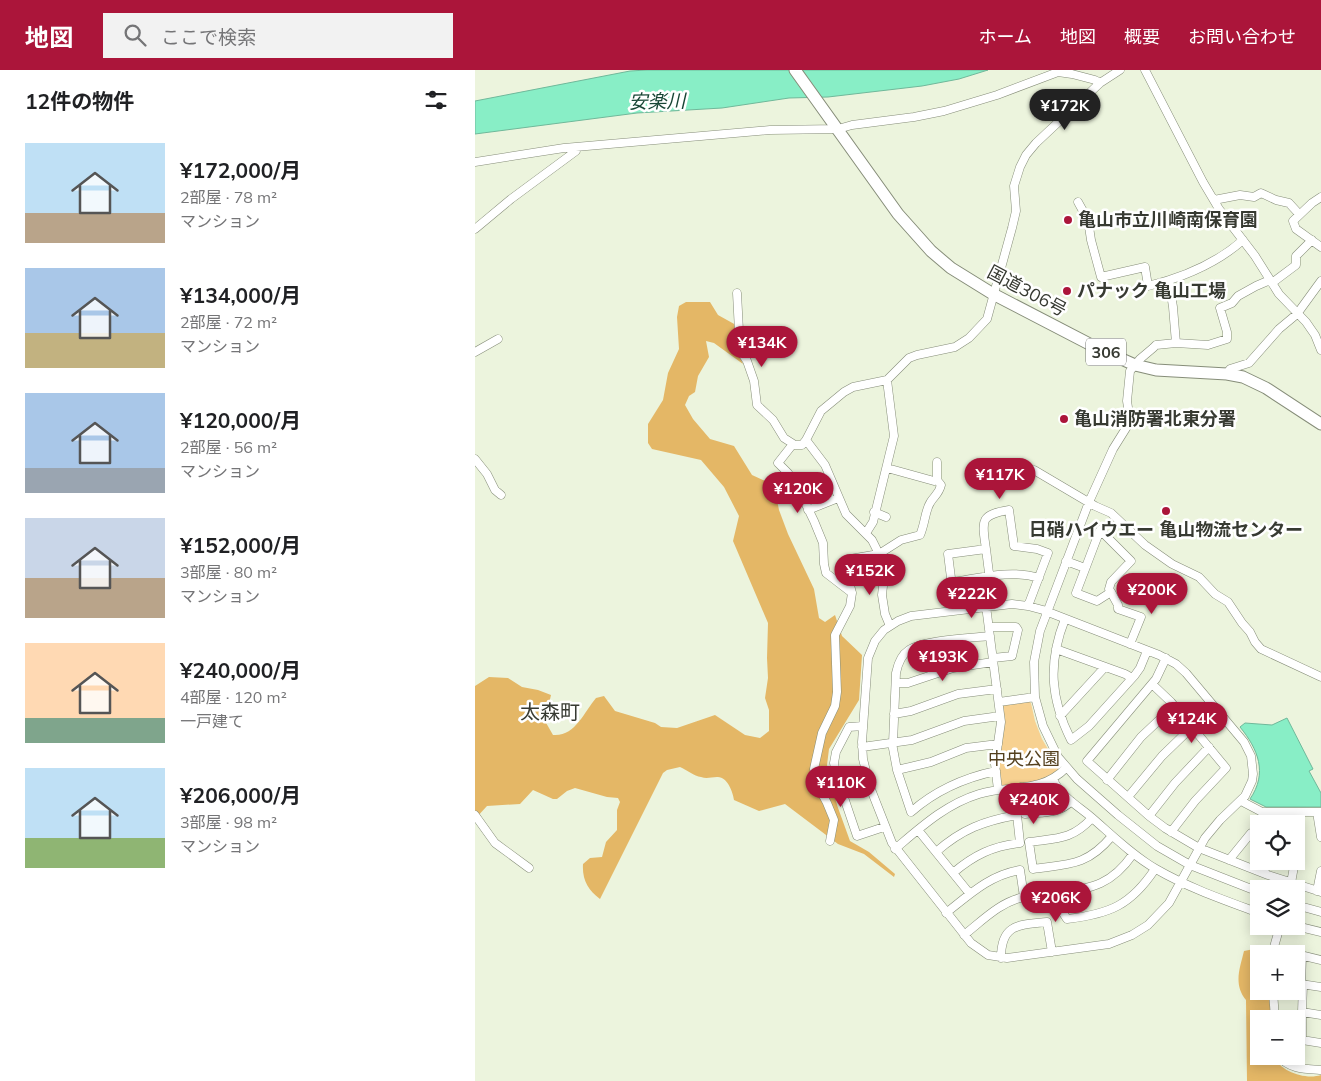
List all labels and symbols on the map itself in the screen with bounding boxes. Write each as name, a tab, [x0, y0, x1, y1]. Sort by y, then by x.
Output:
water label: 安楽川	[628, 88, 688, 113]
pin: ¥172K	[1030, 88, 1100, 131]
place label: 亀山市立川崎南保育園	[1078, 208, 1258, 231]
marker: 亀山市立川崎南保育園	[1062, 214, 1074, 226]
street label: 国道306号	[984, 260, 1071, 321]
place label: パナック 亀山工場	[1077, 279, 1226, 302]
marker: パナック 亀山工場	[1061, 285, 1073, 297]
pin: ¥134K	[727, 326, 797, 368]
road number: 306	[1086, 338, 1126, 366]
place label: 亀山消防署北東分署	[1074, 407, 1236, 430]
marker: 亀山消防署北東分署	[1058, 413, 1070, 425]
pin: ¥117K	[965, 458, 1035, 500]
pin: ¥120K	[763, 472, 833, 514]
marker: 日硝ハイウエー 亀山物流センター	[1160, 505, 1172, 517]
place label: 日硝ハイウエー 亀山物流センター	[1029, 518, 1303, 541]
pin: ¥152K	[835, 554, 905, 596]
pin: ¥200K	[1117, 572, 1187, 615]
pin: ¥222K	[937, 576, 1007, 619]
pin: ¥193K	[908, 640, 978, 682]
district label: 太森町	[520, 699, 580, 724]
pin: ¥124K	[1157, 702, 1227, 744]
park label: 中央公園	[988, 747, 1060, 770]
pin: ¥110K	[806, 766, 876, 808]
pin: ¥240K	[999, 782, 1069, 825]
pin: ¥206K	[1021, 880, 1091, 923]

